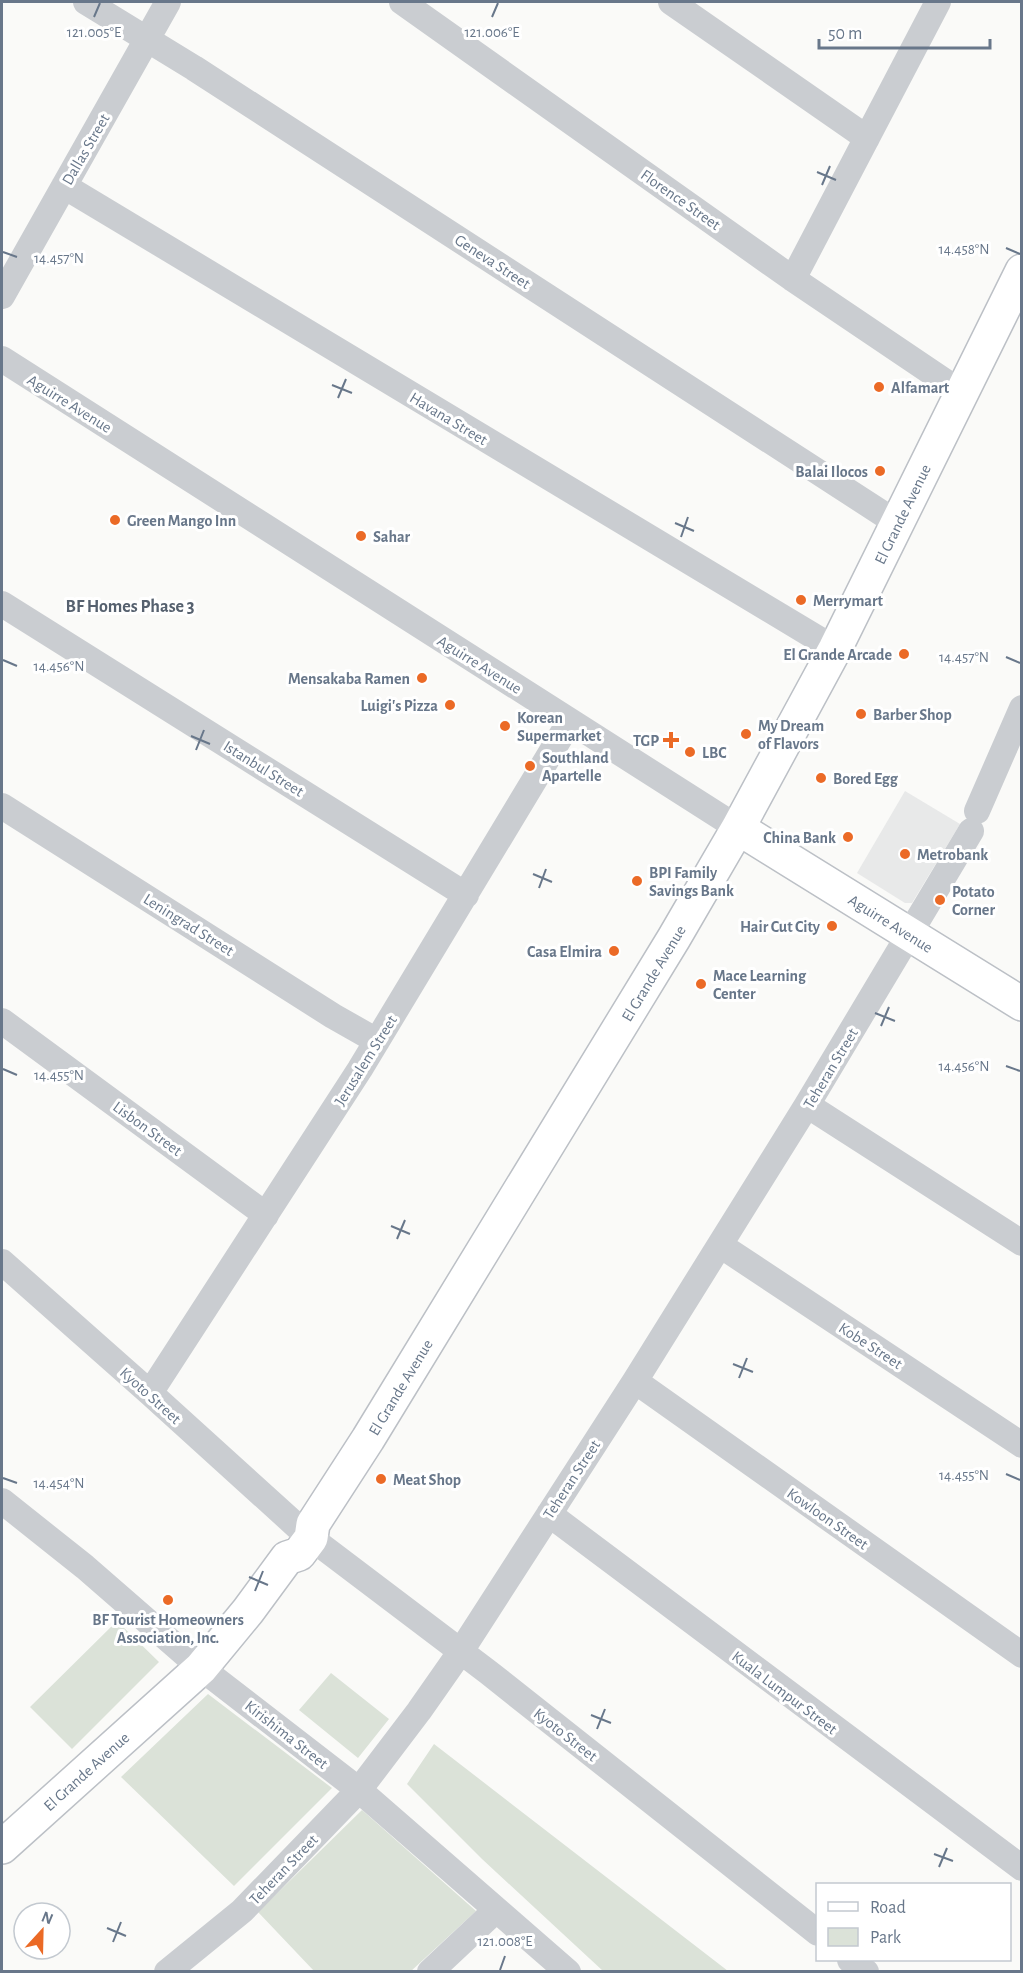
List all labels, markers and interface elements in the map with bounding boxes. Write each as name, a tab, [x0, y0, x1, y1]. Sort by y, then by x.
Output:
scale bar	[819, 12, 990, 50]
text: 121.005°E	[67, 25, 121, 40]
text: 121.006°E	[464, 25, 520, 40]
text: 50 m	[828, 25, 862, 43]
street label: Dallas Street	[59, 111, 113, 188]
street label: Florence Street	[638, 167, 723, 233]
street label: Geneva Street	[452, 232, 533, 292]
text: 14.458°N	[938, 242, 990, 257]
text: 14.457°N	[34, 251, 84, 266]
street label: Aguirre Avenue	[24, 372, 114, 436]
marker: Alfamart	[872, 380, 886, 394]
place label: Alfamart	[891, 380, 950, 396]
street label: Havana Street	[407, 389, 490, 448]
street label: El Grande Avenue	[872, 462, 934, 567]
place label: Balai Ilocos	[795, 464, 868, 480]
marker: Balai Ilocos	[873, 464, 887, 478]
marker: Green Mango Inn	[108, 513, 122, 527]
place label: Green Mango Inn	[127, 513, 236, 529]
marker: Sahar	[354, 529, 368, 543]
place label: Sahar	[373, 529, 411, 545]
marker: Merrymart	[794, 593, 808, 607]
place label: Merrymart	[813, 593, 884, 610]
district label: BF Homes Phase 3	[65, 598, 195, 616]
street label: Aguirre Avenue	[434, 633, 524, 697]
place label: El Grande Arcade	[783, 647, 892, 663]
marker: El Grande Arcade	[897, 647, 911, 661]
text: 14.457°N	[939, 650, 989, 665]
text: 14.456°N	[34, 659, 85, 674]
place label: Mensakaba Ramen	[288, 671, 410, 687]
marker: Mensakaba Ramen	[415, 671, 429, 685]
place label: Luigi's Pizza	[360, 698, 438, 714]
marker: Luigi's Pizza	[443, 698, 457, 712]
marker: Barber Shop	[854, 707, 868, 721]
place label: Barber Shop	[873, 707, 952, 723]
place label: Korean Supermarket	[517, 710, 602, 744]
place label: My Dream of Flavors	[758, 718, 824, 752]
marker: Korean Supermarket	[498, 719, 512, 733]
marker: My Dream of Flavors	[739, 727, 753, 741]
place label: TGP	[633, 733, 659, 749]
marker: TGP	[664, 733, 678, 747]
street label: Istanbul Street	[221, 738, 306, 800]
marker: LBC	[683, 745, 697, 759]
place label: LBC	[702, 745, 727, 761]
place label: Southland Apartelle	[542, 750, 609, 784]
marker: Southland Apartelle	[523, 759, 537, 773]
marker: Bored Egg	[814, 771, 828, 785]
place label: Bored Egg	[833, 771, 899, 787]
place label: China Bank	[763, 830, 836, 846]
marker: China Bank	[841, 830, 855, 844]
marker: Metrobank	[898, 847, 912, 861]
place label: Metrobank	[917, 847, 988, 863]
place label: BPI Family Savings Bank	[649, 865, 734, 899]
marker: BPI Family Savings Bank	[630, 874, 644, 888]
place label: Potato Corner	[952, 884, 995, 918]
street label: Leningrad Street	[141, 891, 236, 959]
street label: Aguirre Avenue	[845, 892, 935, 956]
marker: Potato Corner	[933, 893, 947, 907]
place label: Hair Cut City	[740, 919, 821, 936]
marker: Hair Cut City	[825, 919, 839, 933]
street label: El Grande Avenue	[619, 923, 689, 1024]
place label: Casa Elmira	[527, 944, 602, 960]
marker: Casa Elmira	[607, 944, 621, 958]
place label: Mace Learning Center	[713, 968, 807, 1002]
marker: Mace Learning Center	[694, 977, 708, 991]
street label: Jerusalem Street	[332, 1013, 400, 1108]
street label: Teheran Street	[801, 1026, 861, 1111]
text: 14.456°N	[939, 1059, 990, 1074]
text: 14.455°N	[34, 1068, 84, 1083]
street label: Lisbon Street	[110, 1099, 185, 1159]
street label: Kobe Street	[836, 1319, 905, 1372]
street label: El Grande Avenue	[366, 1337, 436, 1438]
street label: Kyoto Street	[116, 1364, 184, 1428]
street label: Teheran Street	[540, 1437, 603, 1522]
text: 14.455°N	[939, 1468, 989, 1483]
marker: Meat Shop	[374, 1472, 388, 1486]
place label: Meat Shop	[393, 1472, 461, 1488]
text: 14.454°N	[33, 1476, 85, 1491]
street label: Kowloon Street	[784, 1485, 871, 1553]
marker: BF Tourist Homeowners Association, Inc.	[161, 1593, 175, 1607]
place label: BF Tourist Homeowners Association, Inc.	[92, 1612, 244, 1646]
street label: Kuala Lumpur Street	[729, 1648, 840, 1737]
street label: Kirishima Street	[242, 1698, 331, 1772]
street label: Kyoto Street	[530, 1705, 600, 1765]
street label: El Grande Avenue	[41, 1729, 133, 1814]
street label: Teheran Street	[246, 1832, 321, 1908]
legend	[816, 1883, 1011, 1961]
text: Road	[870, 1899, 906, 1917]
north arrow	[12, 1901, 72, 1961]
text: N	[39, 1909, 55, 1928]
text: Park	[870, 1929, 902, 1947]
text: 121.008°E	[477, 1934, 533, 1949]

